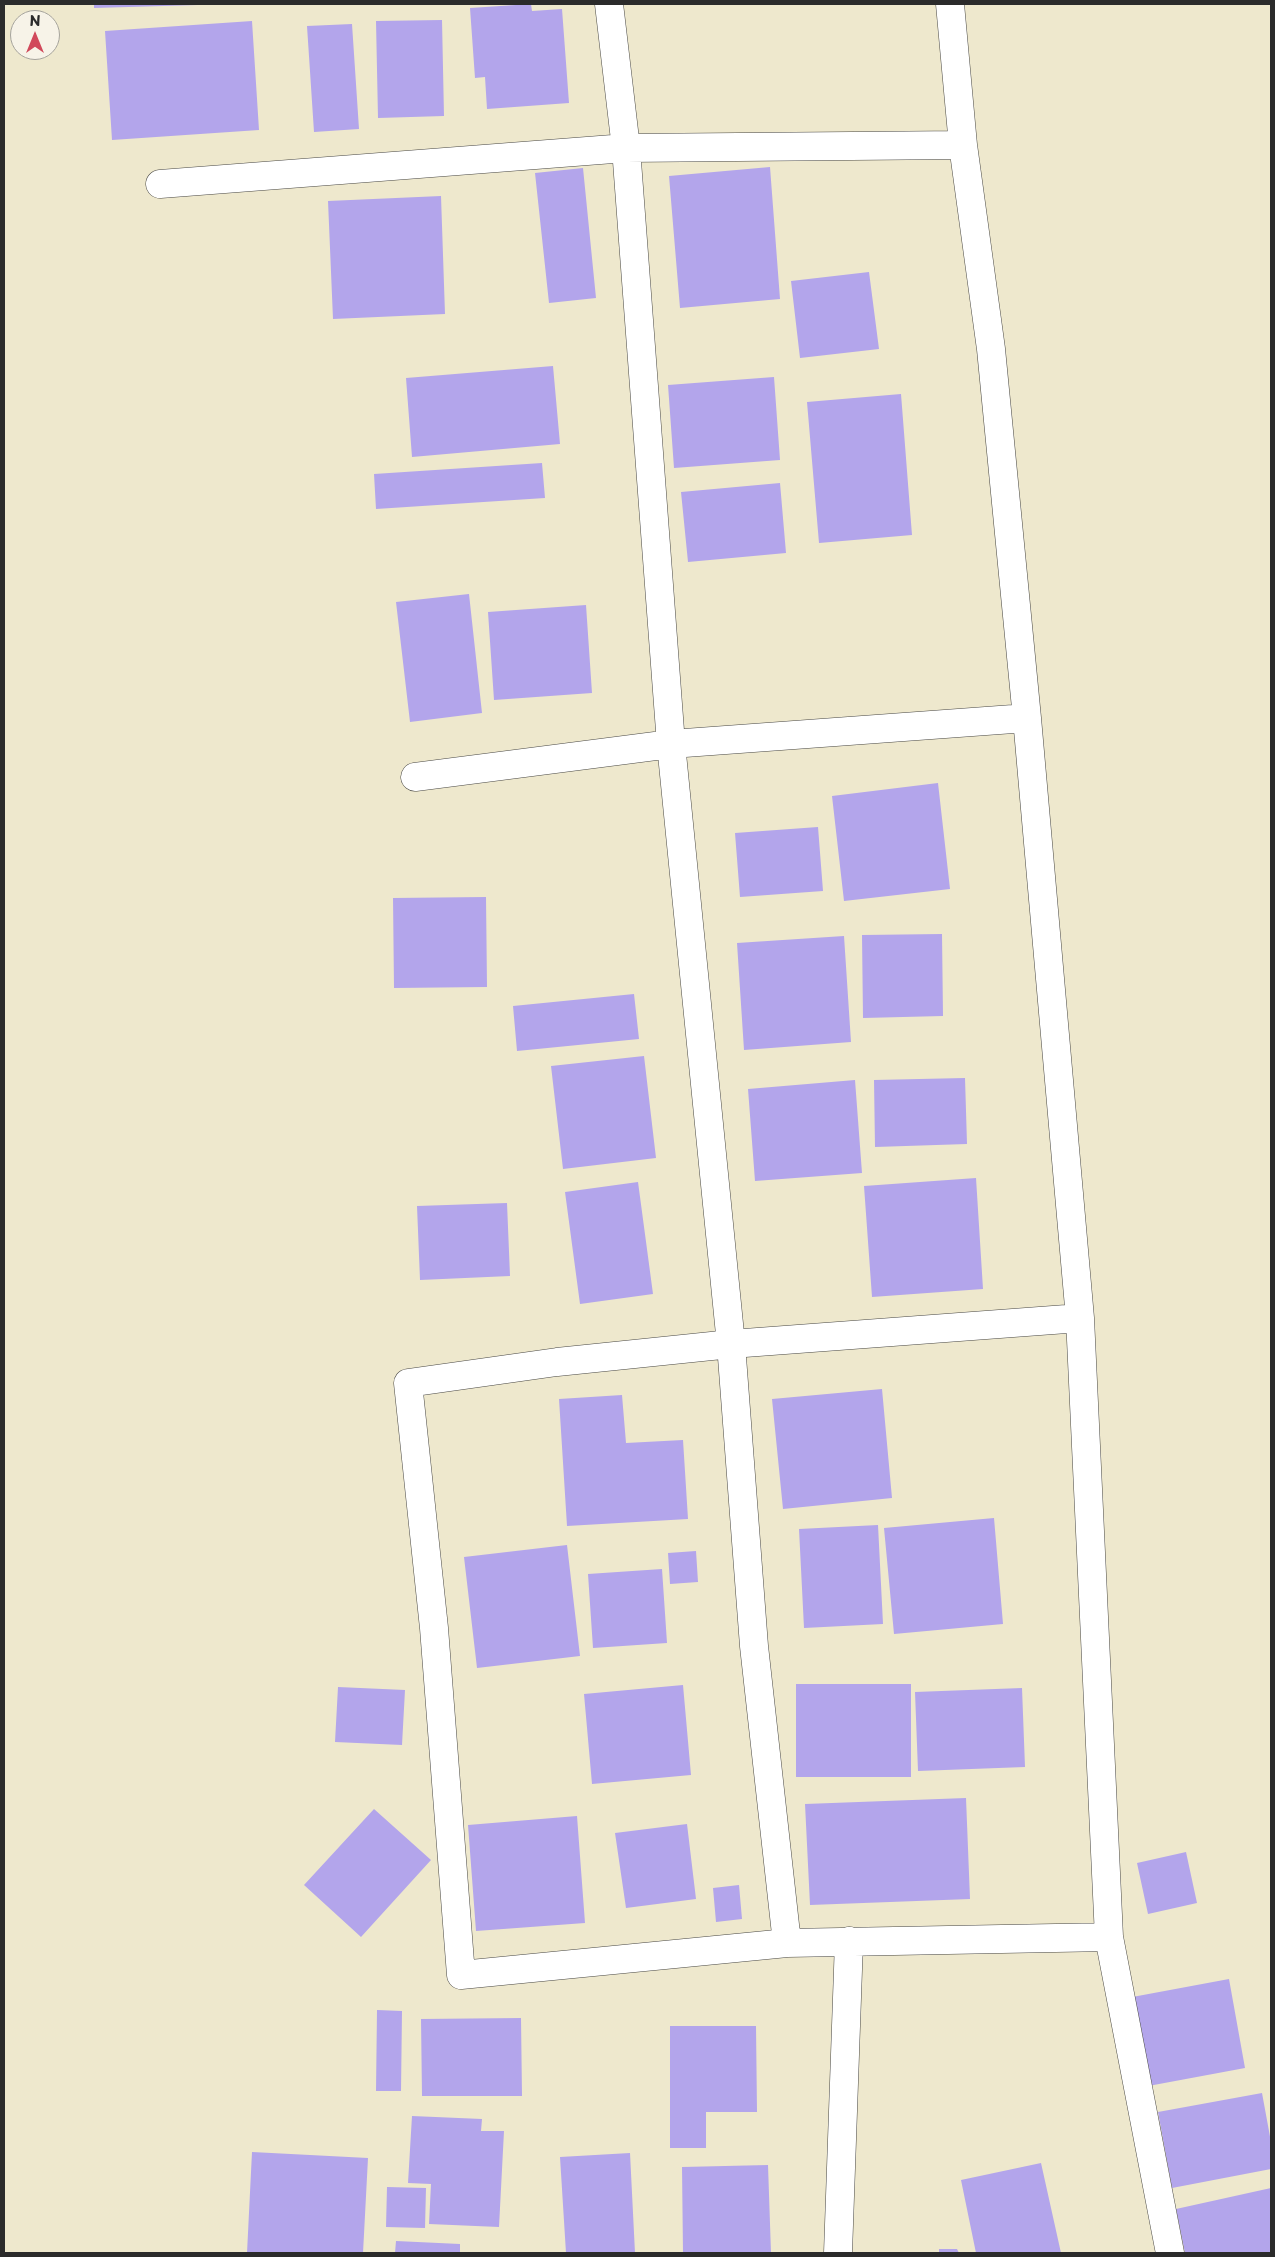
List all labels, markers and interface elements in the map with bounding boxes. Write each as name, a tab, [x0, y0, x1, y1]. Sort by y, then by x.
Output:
north arrow	[10, 10, 60, 60]
text: N	[29, 10, 41, 31]

